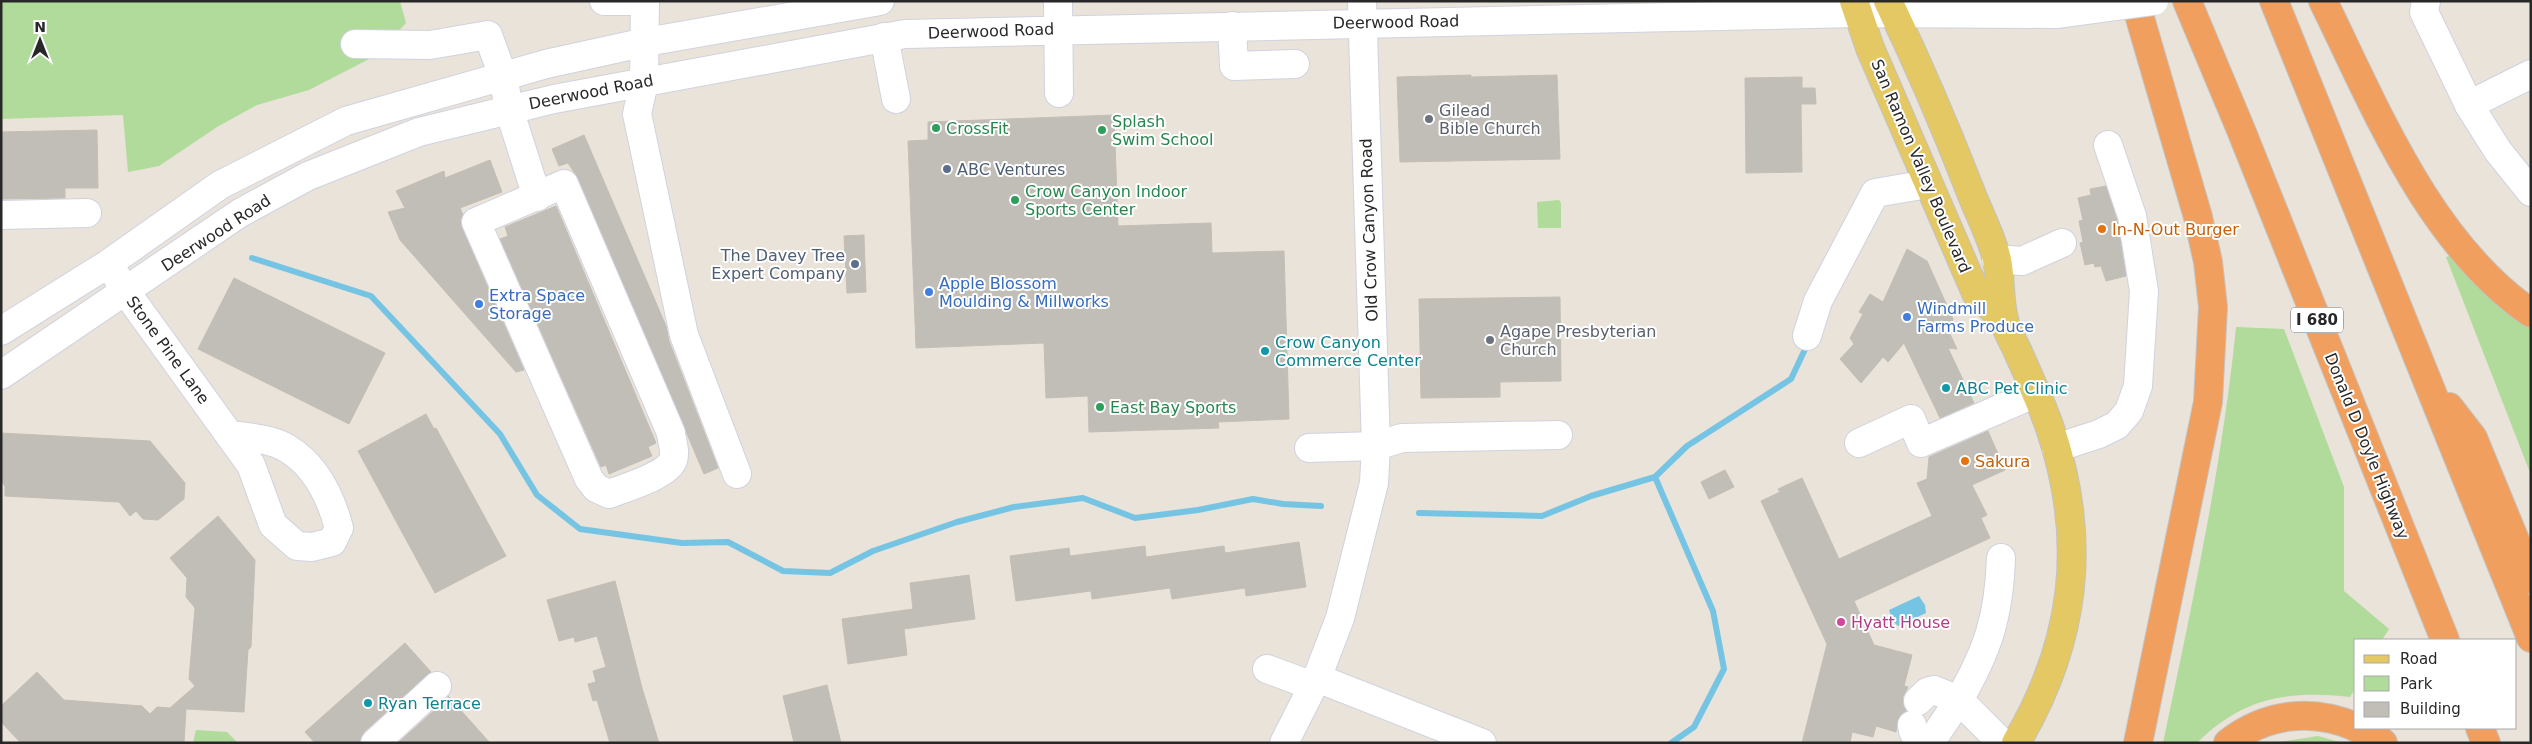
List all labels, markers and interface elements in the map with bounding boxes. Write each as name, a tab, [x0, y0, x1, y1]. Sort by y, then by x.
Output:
street label: Deerwood Road	[1333, 11, 1459, 33]
north arrow	[15, 15, 65, 65]
text: N	[34, 19, 46, 35]
street label: Deerwood Road	[927, 19, 1055, 43]
street label: San Ramon Valley Boulevard	[1867, 56, 1975, 276]
street label: Deerwood Road	[527, 71, 655, 113]
place label: Gilead Bible Church	[1439, 101, 1541, 138]
place label: Splash Swim School	[1112, 112, 1213, 149]
marker: Gilead Bible Church	[1423, 113, 1435, 125]
place label: CrossFit	[946, 119, 1009, 138]
marker: CrossFit	[930, 122, 942, 134]
marker: Splash Swim School	[1096, 124, 1108, 136]
street label: Old Crow Canyon Road	[1356, 138, 1382, 322]
place label: ABC Ventures	[957, 160, 1065, 179]
marker: ABC Ventures	[941, 163, 953, 175]
place label: Crow Canyon Indoor Sports Center	[1025, 182, 1188, 219]
street label: Deerwood Road	[158, 191, 274, 275]
marker: Crow Canyon Indoor Sports Center	[1009, 194, 1021, 206]
place label: In-N-Out Burger	[2112, 220, 2239, 239]
marker: In-N-Out Burger	[2096, 223, 2108, 235]
place label: The Davey Tree Expert Company	[711, 246, 845, 283]
marker: The Davey Tree Expert Company	[849, 258, 861, 270]
place label: Apple Blossom Moulding & Millworks	[939, 274, 1109, 311]
place label: Extra Space Storage	[489, 286, 585, 323]
marker: Apple Blossom Moulding & Millworks	[923, 286, 935, 298]
street label: Stone Pine Lane	[122, 292, 214, 408]
marker: Extra Space Storage	[473, 298, 485, 310]
place label: Windmill Farms Produce	[1917, 299, 2034, 336]
road number: I 680	[2291, 308, 2343, 332]
marker: Windmill Farms Produce	[1901, 311, 1913, 323]
place label: Agape Presbyterian Church	[1500, 322, 1656, 359]
place label: Crow Canyon Commerce Center	[1275, 333, 1421, 370]
marker: Agape Presbyterian Church	[1484, 334, 1496, 346]
marker: Crow Canyon Commerce Center	[1259, 345, 1271, 357]
street label: Donald D Doyle Highway	[2321, 350, 2413, 542]
place label: ABC Pet Clinic	[1956, 379, 2068, 398]
marker: ABC Pet Clinic	[1940, 382, 1952, 394]
place label: East Bay Sports	[1110, 398, 1236, 417]
marker: East Bay Sports	[1094, 401, 1106, 413]
place label: Sakura	[1975, 452, 2030, 471]
marker: Sakura	[1959, 455, 1971, 467]
place label: Hyatt House	[1851, 613, 1950, 632]
marker: Hyatt House	[1835, 616, 1847, 628]
legend	[2354, 639, 2517, 729]
text: Road	[2400, 650, 2438, 668]
text: Park	[2400, 675, 2433, 693]
place label: Ryan Terrace	[378, 694, 481, 713]
marker: Ryan Terrace	[362, 697, 374, 709]
text: Building	[2400, 700, 2461, 718]

